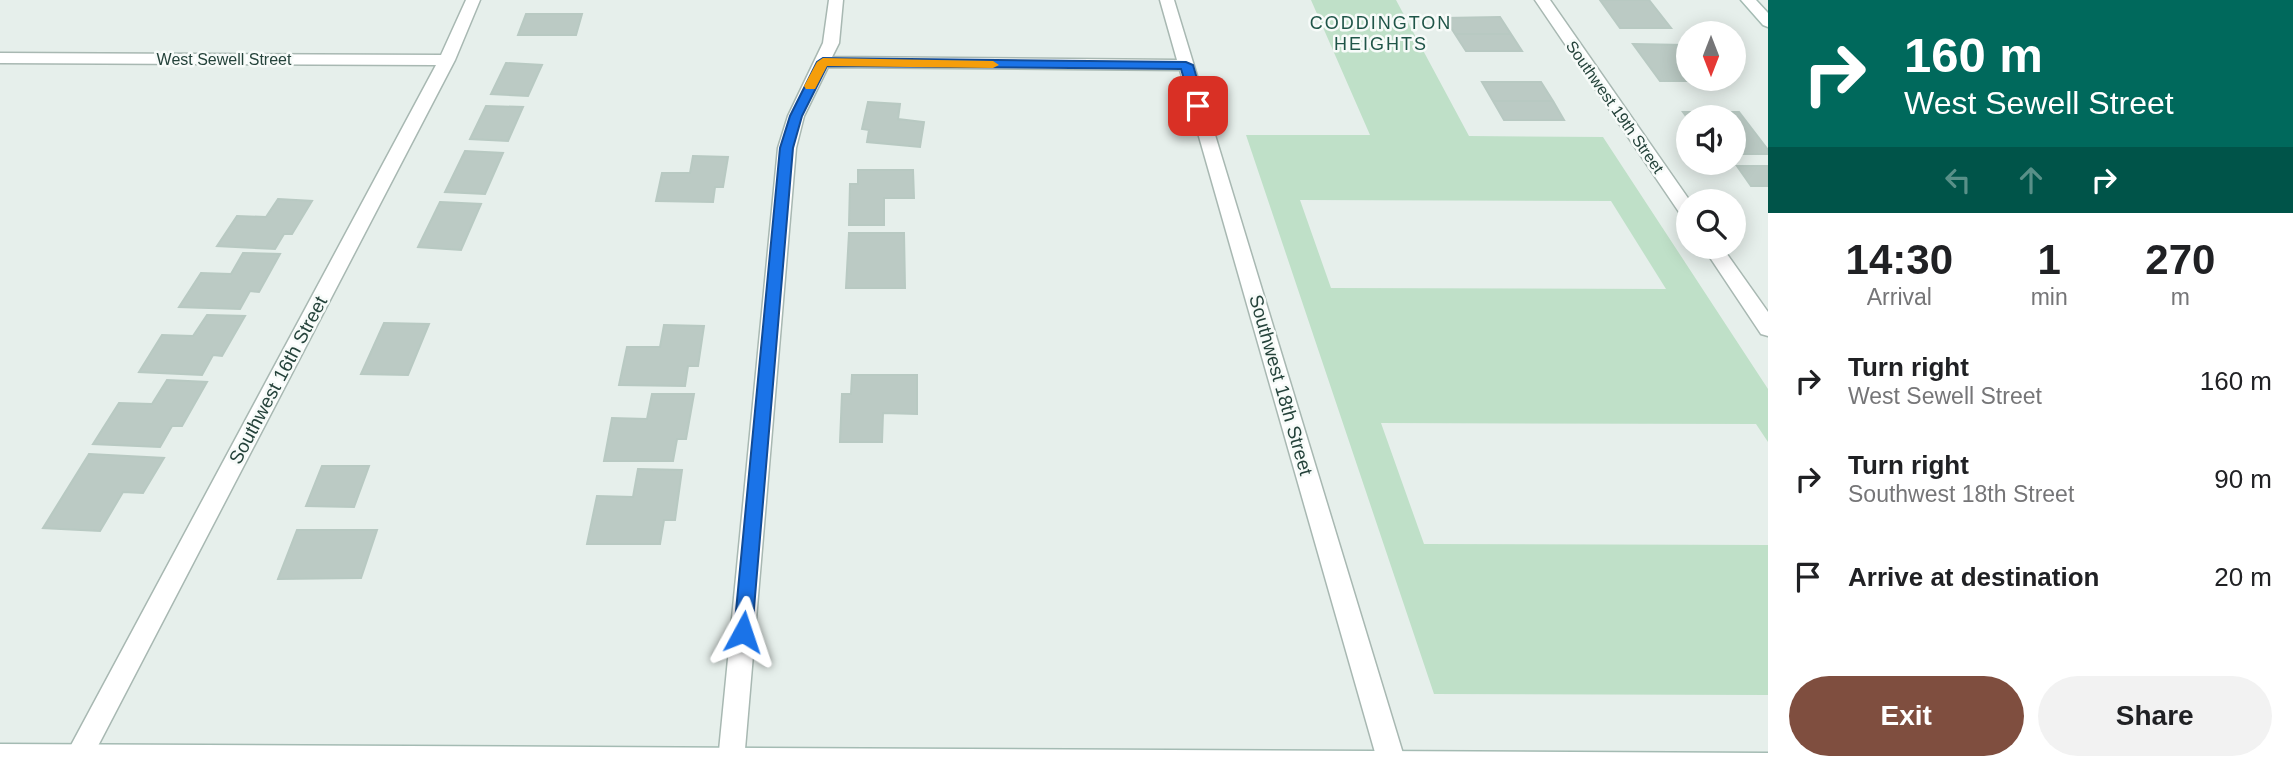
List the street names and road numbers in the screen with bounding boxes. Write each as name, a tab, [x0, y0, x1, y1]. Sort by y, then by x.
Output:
street label: Southwest 19th Street	[1563, 38, 1667, 177]
street label: West Sewell Street	[157, 51, 292, 68]
street label: Southwest 16th Street	[225, 292, 331, 467]
street label: Southwest 18th Street	[1245, 292, 1317, 478]

